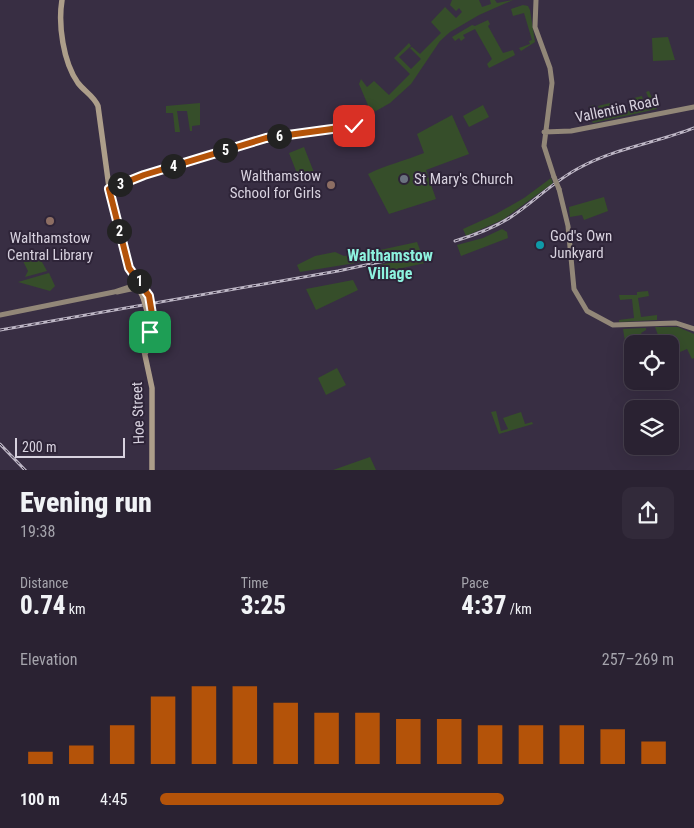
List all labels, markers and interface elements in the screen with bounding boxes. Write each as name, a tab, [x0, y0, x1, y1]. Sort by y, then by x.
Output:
street label: Vallentin Road	[573, 91, 661, 127]
pin	[333, 105, 375, 147]
icon: check	[340, 112, 368, 140]
pin: 6	[266, 124, 292, 148]
text: 6	[276, 128, 283, 144]
pin: 5	[212, 138, 238, 162]
text: 5	[222, 142, 229, 158]
pin: 4	[160, 154, 186, 178]
text: 4	[170, 158, 177, 174]
place label: Walthamstow School for Girls	[230, 167, 321, 202]
place label: St Mary's Church	[414, 170, 513, 188]
pin: 3	[108, 172, 132, 196]
marker: St Mary's Church	[398, 173, 410, 185]
text: 3	[117, 176, 124, 192]
marker: Walthamstow School for Girls	[325, 179, 337, 191]
marker: Walthamstow Central Library	[44, 215, 56, 227]
pin: 2	[106, 218, 132, 244]
text: 2	[116, 223, 123, 239]
place label: God's Own Junkyard	[550, 227, 612, 262]
place label: Walthamstow Central Library	[7, 229, 93, 264]
marker: God's Own Junkyard	[534, 239, 546, 251]
district label: Walthamstow Village	[347, 246, 433, 283]
pin: 1	[126, 268, 152, 294]
text: 1	[136, 273, 143, 289]
pin	[129, 311, 171, 353]
icon: arrive	[136, 318, 164, 346]
map controls	[624, 335, 679, 455]
button: locate	[624, 335, 679, 390]
street label: Hoe Street	[128, 381, 148, 445]
button: layers	[624, 400, 679, 455]
scale bar	[15, 436, 125, 459]
text: 200 m	[22, 439, 57, 455]
text: Evening run	[20, 486, 152, 519]
button: share	[622, 487, 674, 539]
text: 19:38	[20, 522, 55, 541]
text: Distance	[20, 575, 68, 591]
text: Time	[241, 575, 268, 591]
text: Pace	[461, 575, 489, 591]
text: 0.74	[20, 591, 66, 620]
text: 3:25	[241, 591, 286, 620]
text: 4:37	[461, 591, 507, 620]
text: km	[66, 601, 86, 617]
text: /km	[507, 601, 532, 617]
text: Elevation	[20, 650, 78, 669]
text: 257–269 m	[602, 650, 674, 669]
text: 100 m	[20, 790, 60, 809]
text: 4:45	[100, 790, 127, 809]

